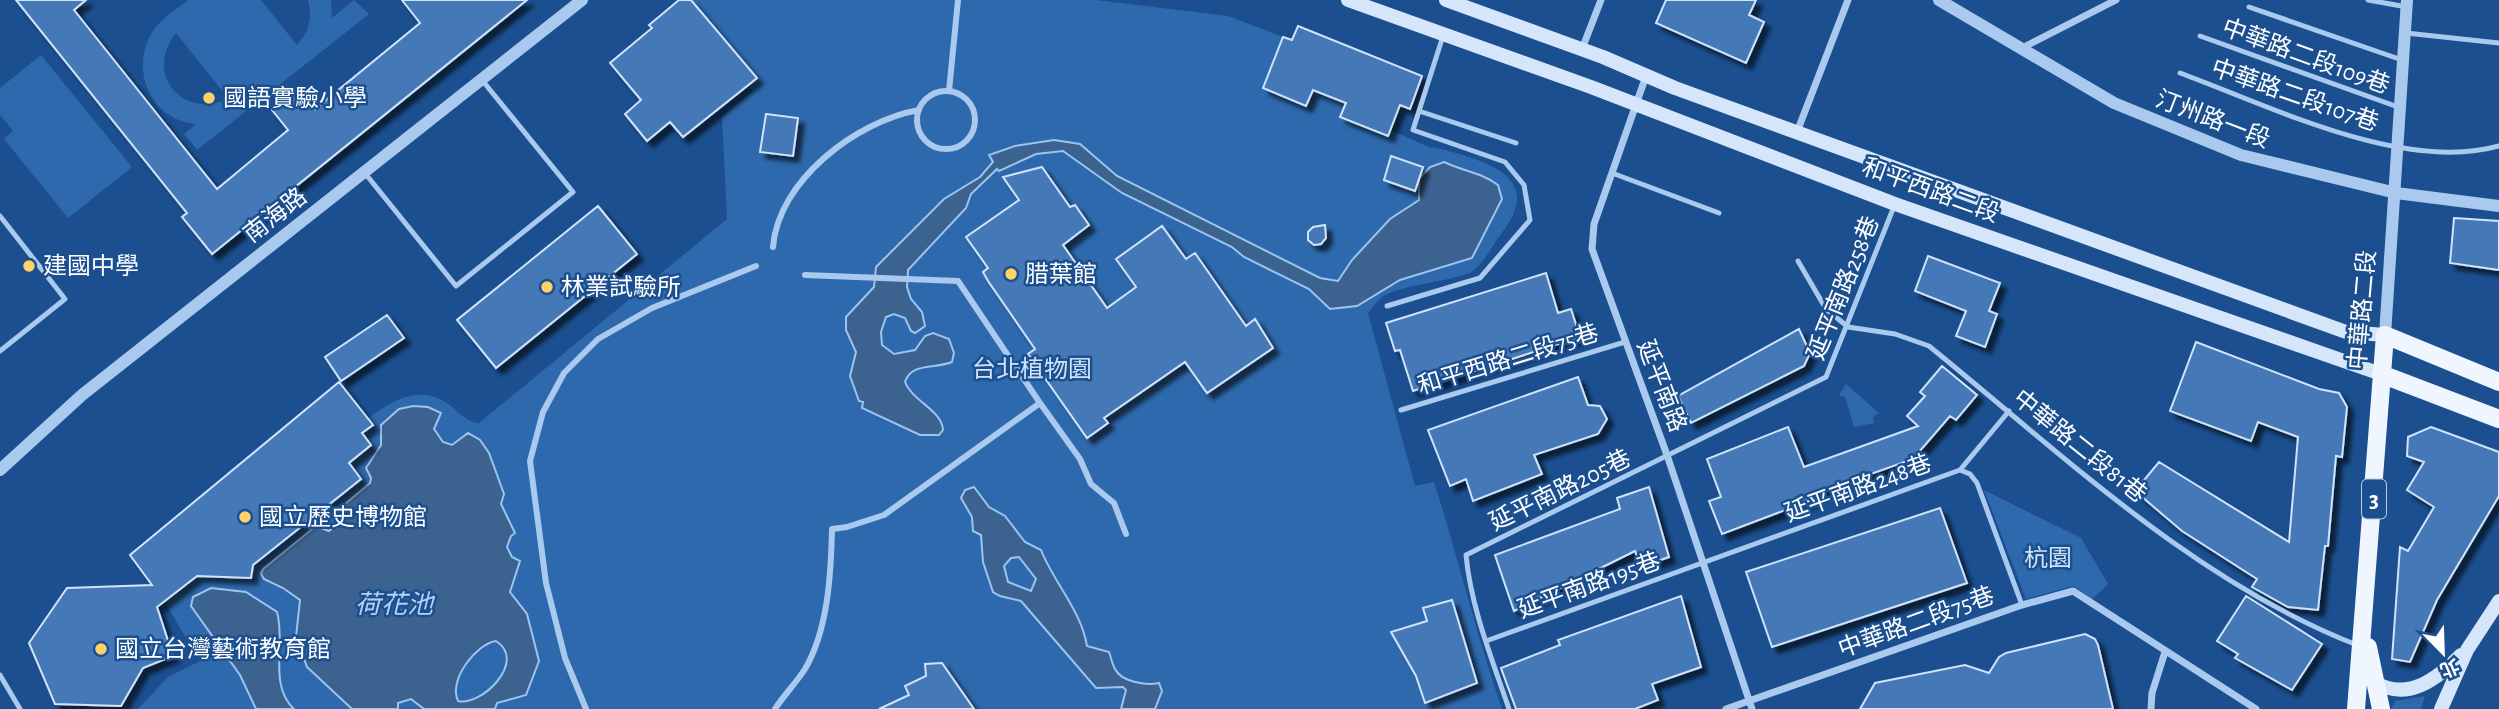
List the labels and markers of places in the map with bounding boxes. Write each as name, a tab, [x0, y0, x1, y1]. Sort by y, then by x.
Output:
place label: 國語實驗小學	[223, 85, 367, 111]
marker: 國語實驗小學	[201, 90, 217, 106]
place label: 建國中學	[43, 253, 139, 279]
marker: 建國中學	[21, 258, 37, 274]
place label: 腊葉館	[1025, 261, 1097, 287]
marker: 腊葉館	[1003, 266, 1019, 282]
place label: 林業試驗所	[561, 274, 681, 300]
marker: 林業試驗所	[539, 279, 555, 295]
place label: 國立歷史博物館	[259, 504, 427, 530]
marker: 國立歷史博物館	[237, 509, 253, 525]
place label: 國立台灣藝術教育館	[115, 636, 331, 662]
marker: 國立台灣藝術教育館	[93, 641, 109, 657]

